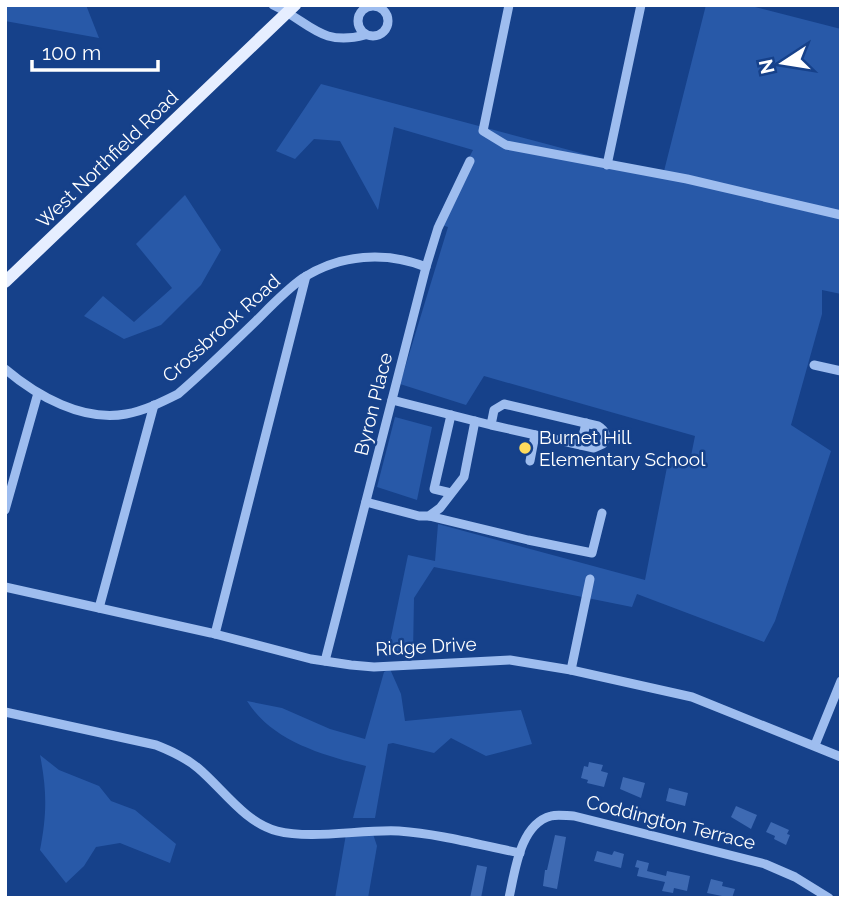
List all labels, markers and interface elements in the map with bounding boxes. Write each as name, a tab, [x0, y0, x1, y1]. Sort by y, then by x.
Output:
scale bar	[32, 28, 158, 72]
north arrow	[748, 28, 818, 98]
text: 100 m	[42, 40, 101, 65]
text: N	[754, 57, 779, 76]
street label: West Northfield Road	[32, 86, 182, 232]
street label: Crossbrook Road	[158, 270, 284, 386]
street label: Byron Place	[350, 350, 396, 458]
place label: Burnet Hill Elementary School	[539, 426, 706, 470]
marker: Burnet Hill Elementary School	[517, 440, 533, 456]
street label: Ridge Drive	[375, 632, 477, 660]
street label: Coddington Terrace	[584, 790, 758, 854]

